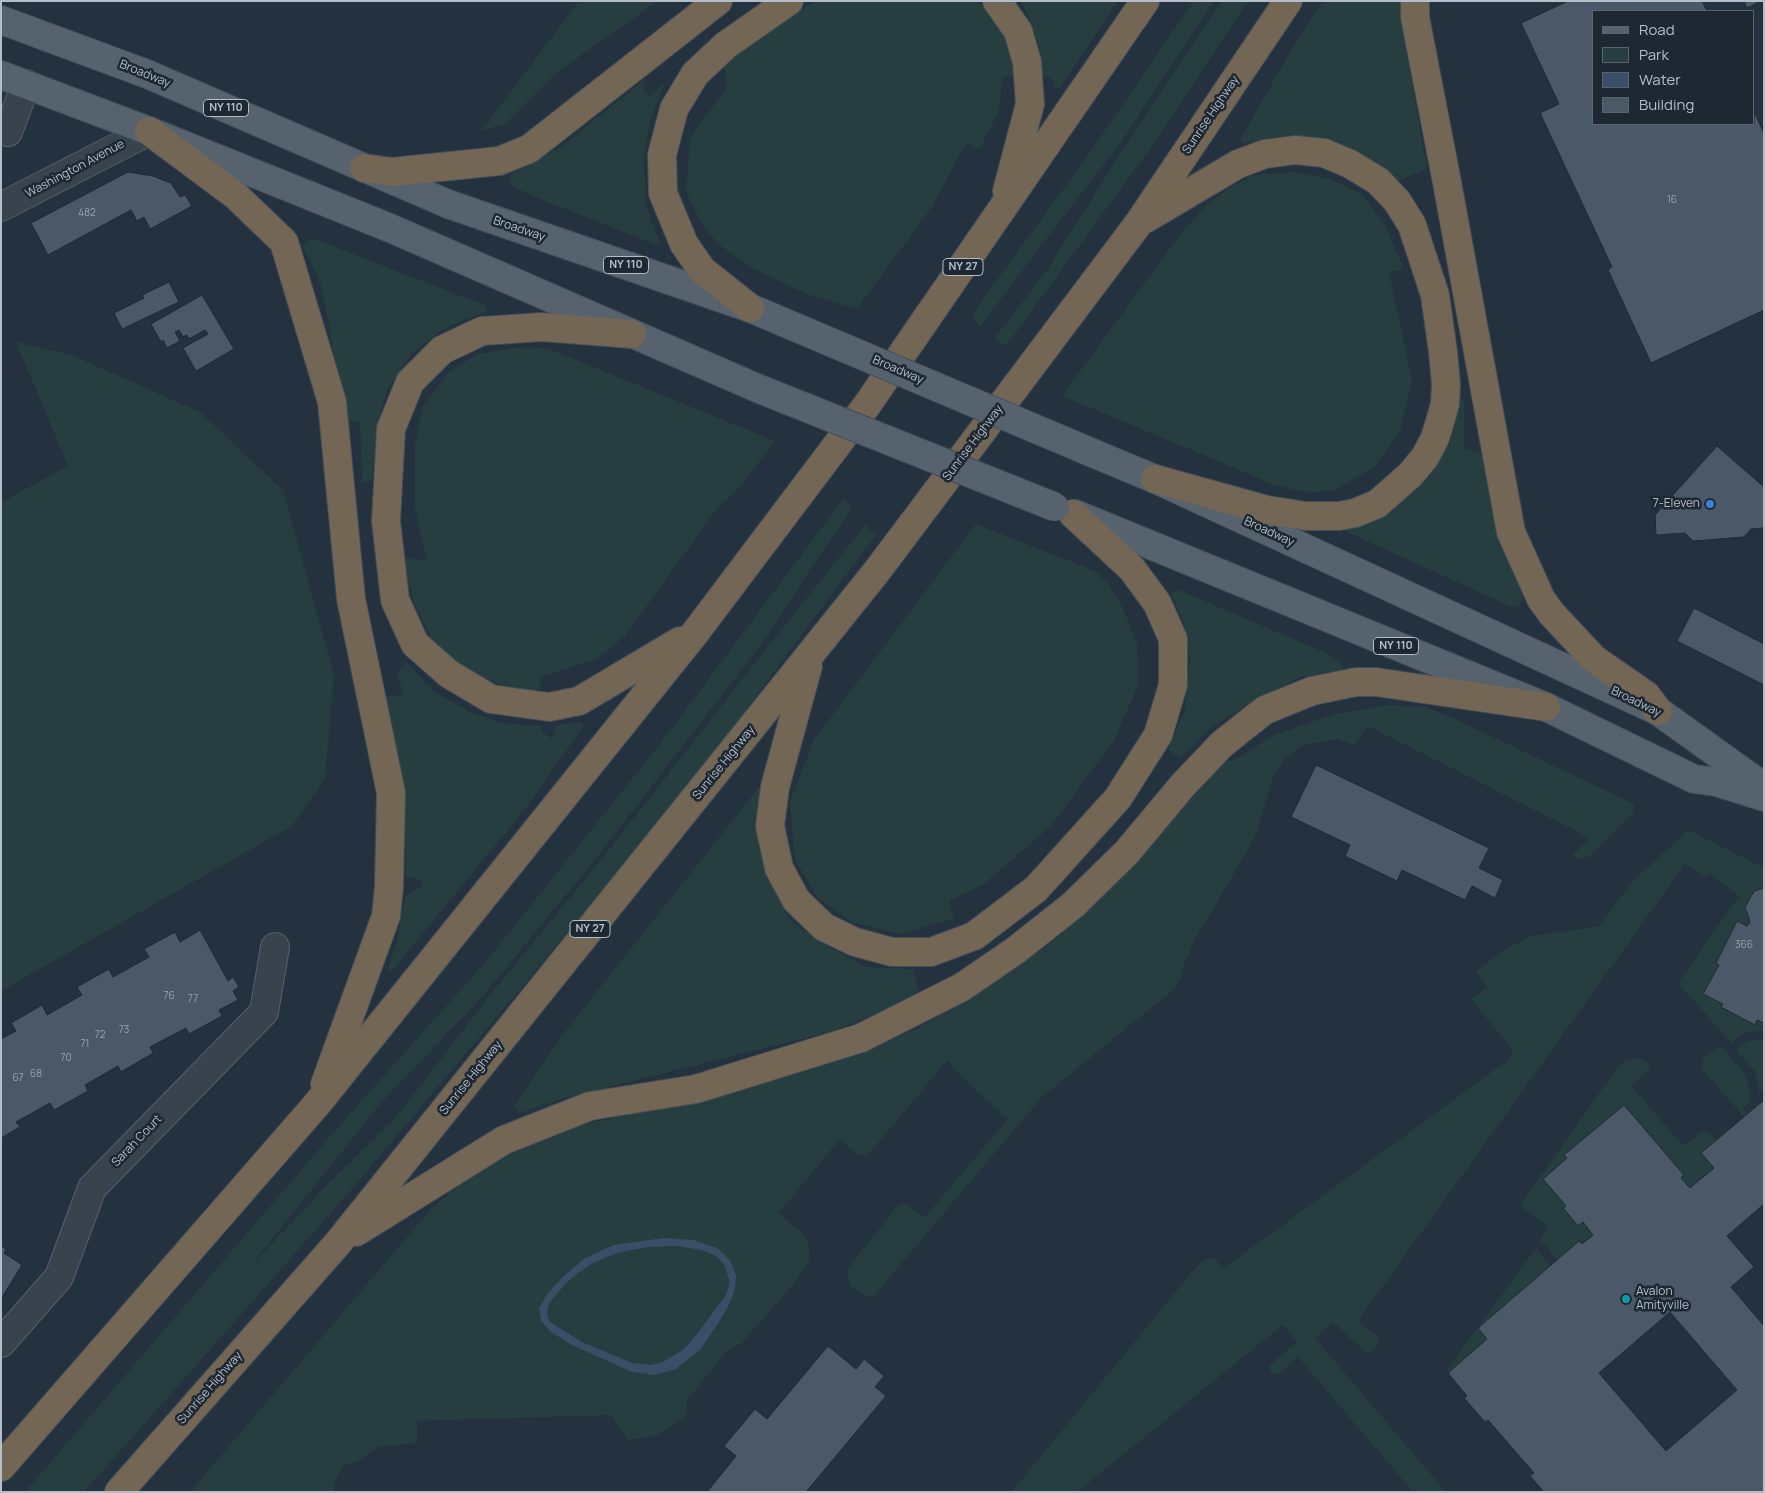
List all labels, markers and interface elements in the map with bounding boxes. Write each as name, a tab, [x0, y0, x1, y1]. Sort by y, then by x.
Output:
legend	[1592, 10, 1755, 125]
text: Road	[1639, 19, 1675, 40]
text: Park	[1639, 44, 1669, 65]
street label: Broadway	[117, 57, 173, 91]
text: Water	[1639, 69, 1681, 90]
street label: Sunrise Highway	[1180, 73, 1242, 157]
text: Building	[1639, 94, 1694, 115]
road number: NY 110	[204, 100, 248, 116]
street label: Washington Avenue	[23, 137, 127, 201]
house number: 16	[1667, 194, 1677, 206]
house number: 482	[78, 207, 96, 219]
street label: Broadway	[491, 213, 547, 245]
road number: NY 110	[604, 256, 648, 274]
road number: NY 27	[943, 258, 983, 276]
street label: Broadway	[870, 353, 926, 387]
street label: Sunrise Highway	[940, 402, 1006, 484]
place label: 7-Eleven	[1653, 497, 1700, 511]
marker: 7-Eleven	[1704, 498, 1716, 510]
street label: Broadway	[1242, 514, 1296, 550]
road number: NY 110	[1374, 637, 1418, 654]
street label: Broadway	[1609, 684, 1663, 720]
street label: Sunrise Highway	[690, 723, 758, 803]
road number: NY 27	[570, 921, 610, 938]
house number: 366	[1735, 939, 1753, 951]
house number: 76	[163, 990, 175, 1002]
house number: 77	[188, 993, 198, 1005]
house number: 73	[119, 1024, 129, 1036]
house number: 72	[95, 1029, 105, 1041]
house number: 71	[81, 1038, 89, 1050]
street label: Sunrise Highway	[437, 1038, 505, 1118]
house number: 70	[60, 1052, 72, 1064]
house number: 68	[30, 1068, 42, 1080]
house number: 67	[12, 1072, 24, 1084]
street label: Sarah Court	[109, 1112, 165, 1170]
place label: Avalon Amityville	[1636, 1285, 1689, 1313]
marker: Avalon Amityville	[1620, 1293, 1632, 1305]
street label: Sunrise Highway	[175, 1349, 245, 1427]

